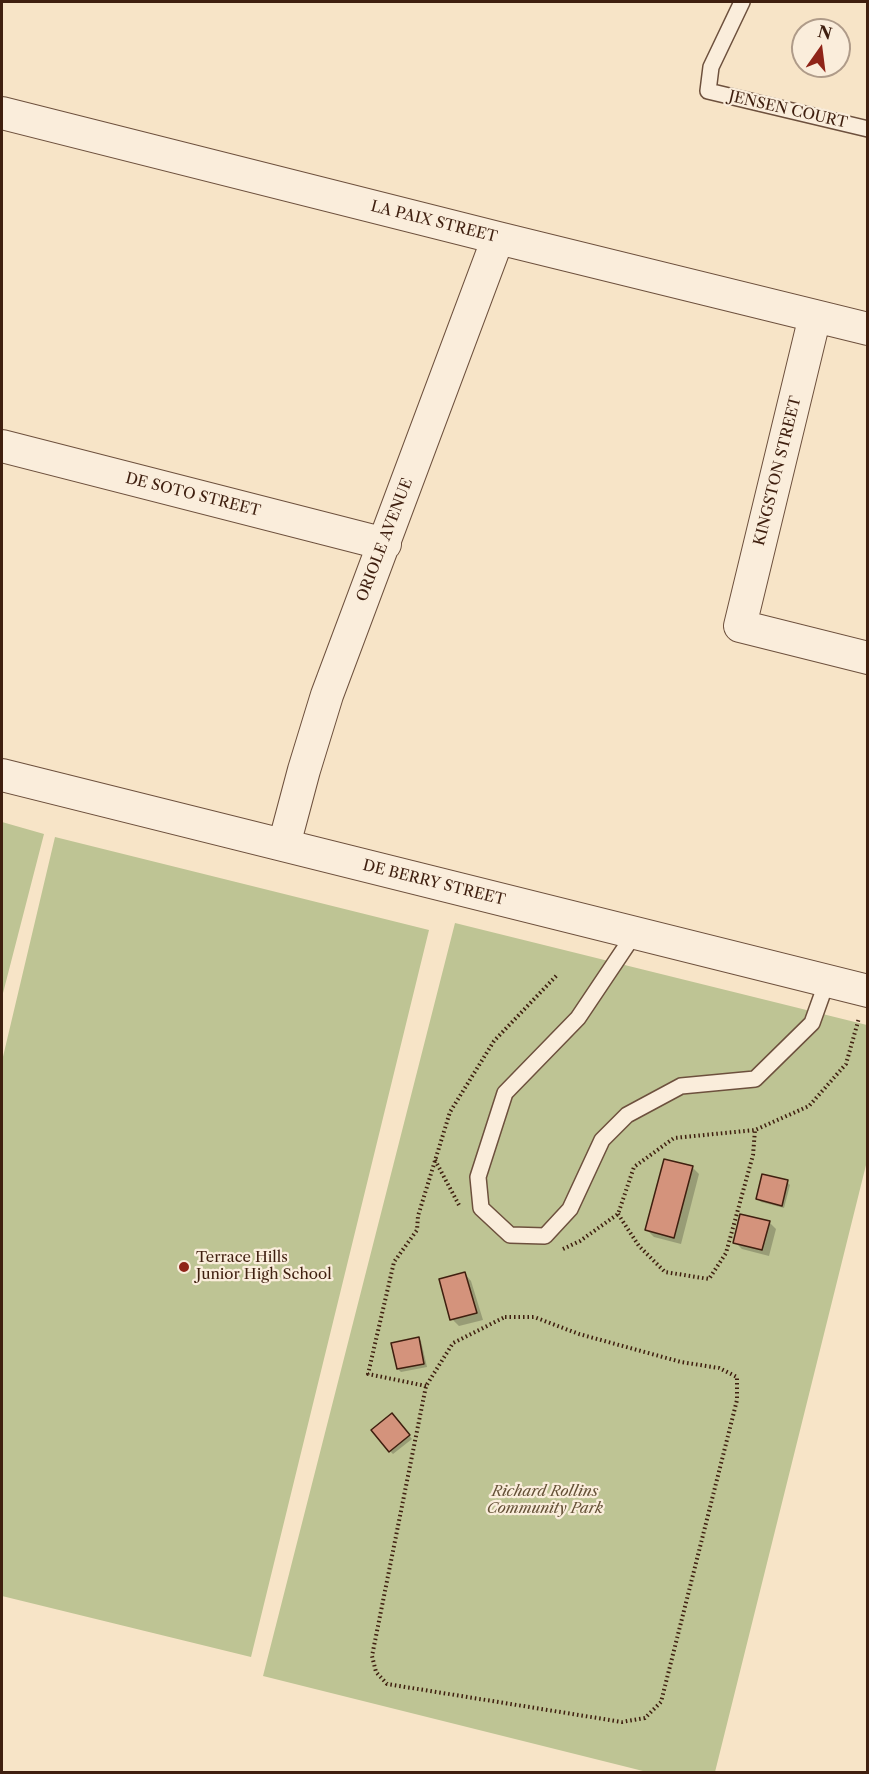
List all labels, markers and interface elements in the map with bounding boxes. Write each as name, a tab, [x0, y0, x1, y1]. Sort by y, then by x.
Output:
north arrow	[791, 18, 851, 78]
text: N	[816, 21, 834, 44]
street label: JENSEN COURT	[727, 88, 849, 132]
street label: LA PAIX STREET	[369, 198, 499, 246]
street label: KINGSTON STREET	[751, 394, 805, 548]
street label: DE SOTO STREET	[124, 470, 262, 520]
street label: ORIOLE AVENUE	[353, 476, 417, 604]
street label: DE BERRY STREET	[361, 857, 507, 909]
place label: Terrace Hills Junior High School	[196, 1249, 332, 1284]
marker: Terrace Hills Junior High School	[177, 1260, 191, 1274]
park label: Richard Rollins Community Park	[487, 1483, 603, 1518]

